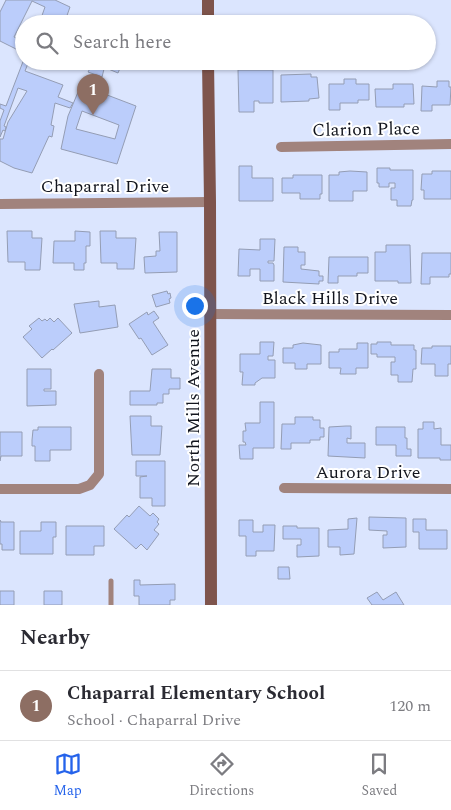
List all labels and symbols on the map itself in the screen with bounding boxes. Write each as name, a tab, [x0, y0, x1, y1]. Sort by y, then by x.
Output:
pin: 1	[77, 74, 109, 115]
street label: Clarion Place	[312, 115, 420, 144]
street label: Chaparral Drive	[41, 173, 169, 200]
street label: Black Hills Drive	[262, 285, 398, 312]
your location	[182, 293, 208, 319]
street label: North Mills Avenue	[180, 329, 207, 487]
street label: Aurora Drive	[316, 459, 420, 486]

